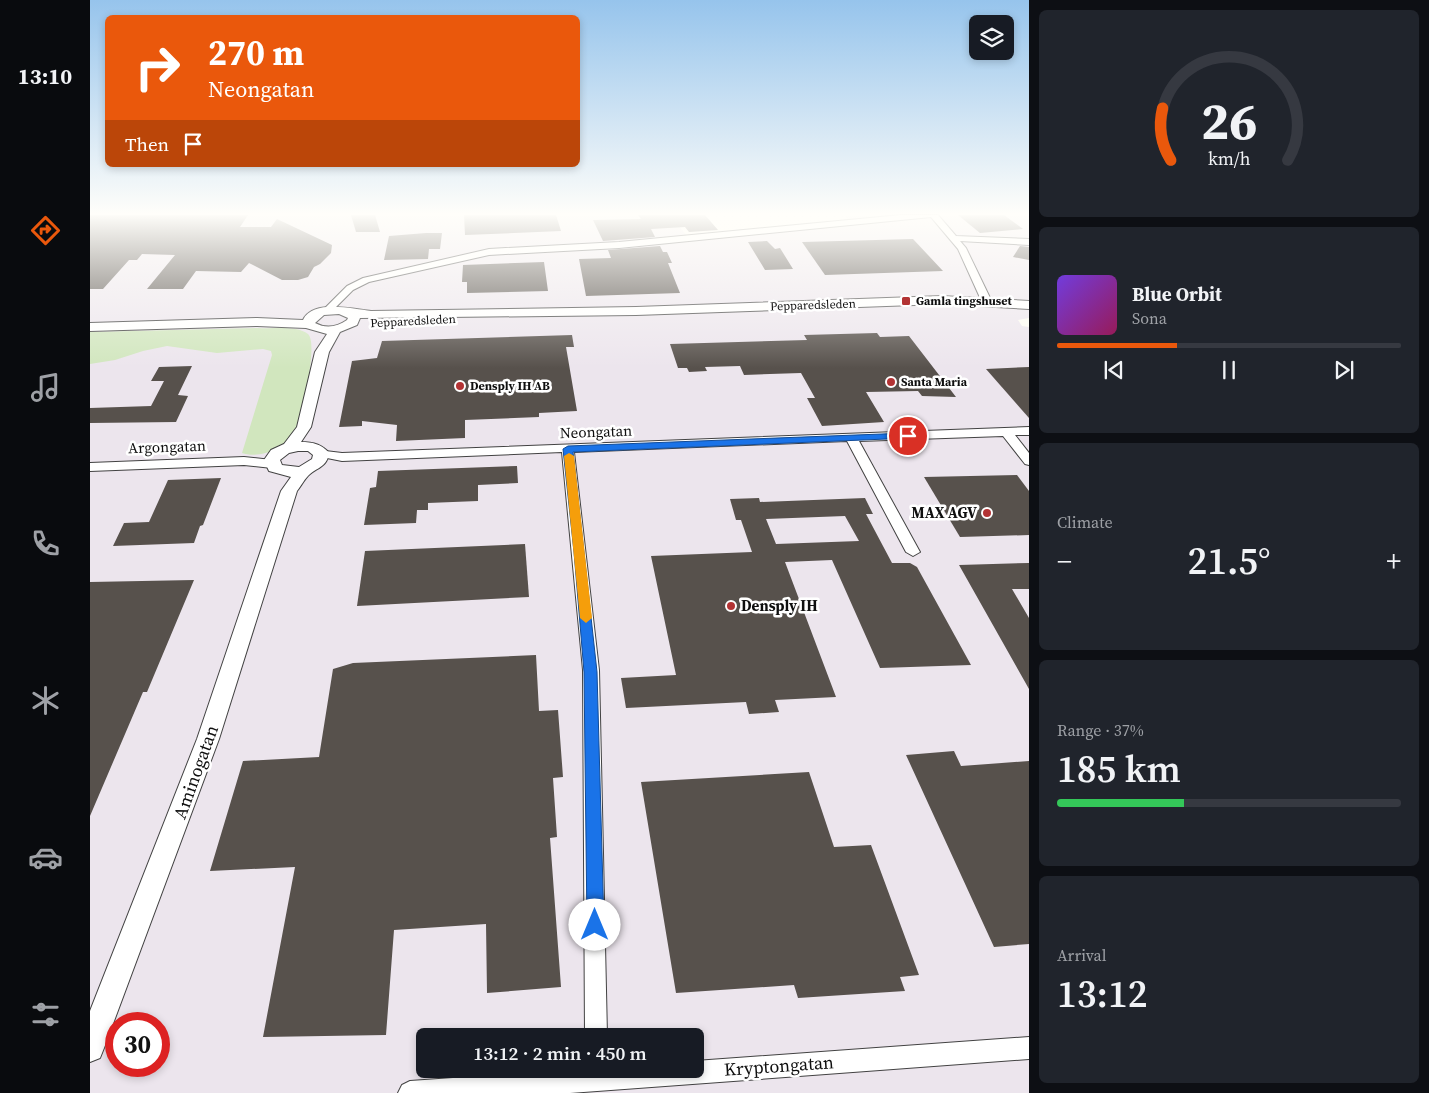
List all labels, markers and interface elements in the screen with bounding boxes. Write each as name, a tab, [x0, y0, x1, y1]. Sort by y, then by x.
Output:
map controls	[969, 15, 1014, 60]
button: layers	[969, 15, 1014, 60]
text: 270 m	[208, 29, 304, 77]
icon: right	[125, 35, 190, 100]
text: 13:10	[18, 61, 72, 91]
text: Neongatan	[208, 74, 314, 104]
text: 26	[1201, 85, 1257, 156]
icon: arrive	[179, 130, 207, 158]
text: Then	[125, 131, 169, 157]
text: km/h	[1208, 146, 1251, 171]
icon: directions	[28, 213, 63, 248]
text: Blue Orbit	[1132, 281, 1222, 307]
place label: Gamla tingshuset	[916, 293, 1013, 309]
marker: Gamla tingshuset	[900, 295, 912, 307]
street label: Pepparedsleden	[770, 296, 856, 314]
text: Sona	[1132, 307, 1167, 329]
street label: Pepparedsleden	[370, 311, 456, 331]
icon: previous	[1100, 356, 1128, 384]
icon: pause	[1215, 356, 1243, 384]
icon: next	[1330, 356, 1358, 384]
icon: music	[28, 370, 63, 405]
place label: Santa Maria	[901, 374, 968, 390]
marker: Santa Maria	[885, 376, 897, 388]
place label: Densply IH AB	[470, 378, 550, 394]
marker: Densply IH AB	[454, 380, 466, 392]
pin	[887, 415, 929, 457]
street label: Neongatan	[559, 420, 633, 443]
icon: arrive	[894, 422, 922, 450]
street label: Argongatan	[128, 435, 206, 458]
place label: MAX AGV	[911, 502, 977, 523]
marker: MAX AGV	[981, 507, 993, 519]
text: Climate	[1057, 511, 1113, 533]
icon: phone	[28, 526, 63, 561]
text: 21.5°	[1187, 535, 1271, 587]
text: −	[1057, 542, 1072, 580]
text: +	[1386, 542, 1401, 580]
place label: Densply IH	[741, 595, 818, 616]
marker: Densply IH	[725, 600, 737, 612]
icon: climate	[28, 683, 63, 718]
text: Range · 37%	[1057, 719, 1144, 741]
street label: Aminogatan	[167, 721, 224, 822]
text: 185 km	[1057, 743, 1181, 795]
icon: car	[28, 840, 63, 875]
position arrow	[568, 898, 620, 950]
text: Arrival	[1057, 944, 1106, 966]
text: 13:12	[1057, 968, 1147, 1020]
icon: filters	[28, 997, 63, 1032]
speed limit sign: 30	[105, 1012, 170, 1077]
text: 13:12 · 2 min · 450 m	[473, 1040, 647, 1066]
street label: Kryptongatan	[723, 1049, 835, 1082]

